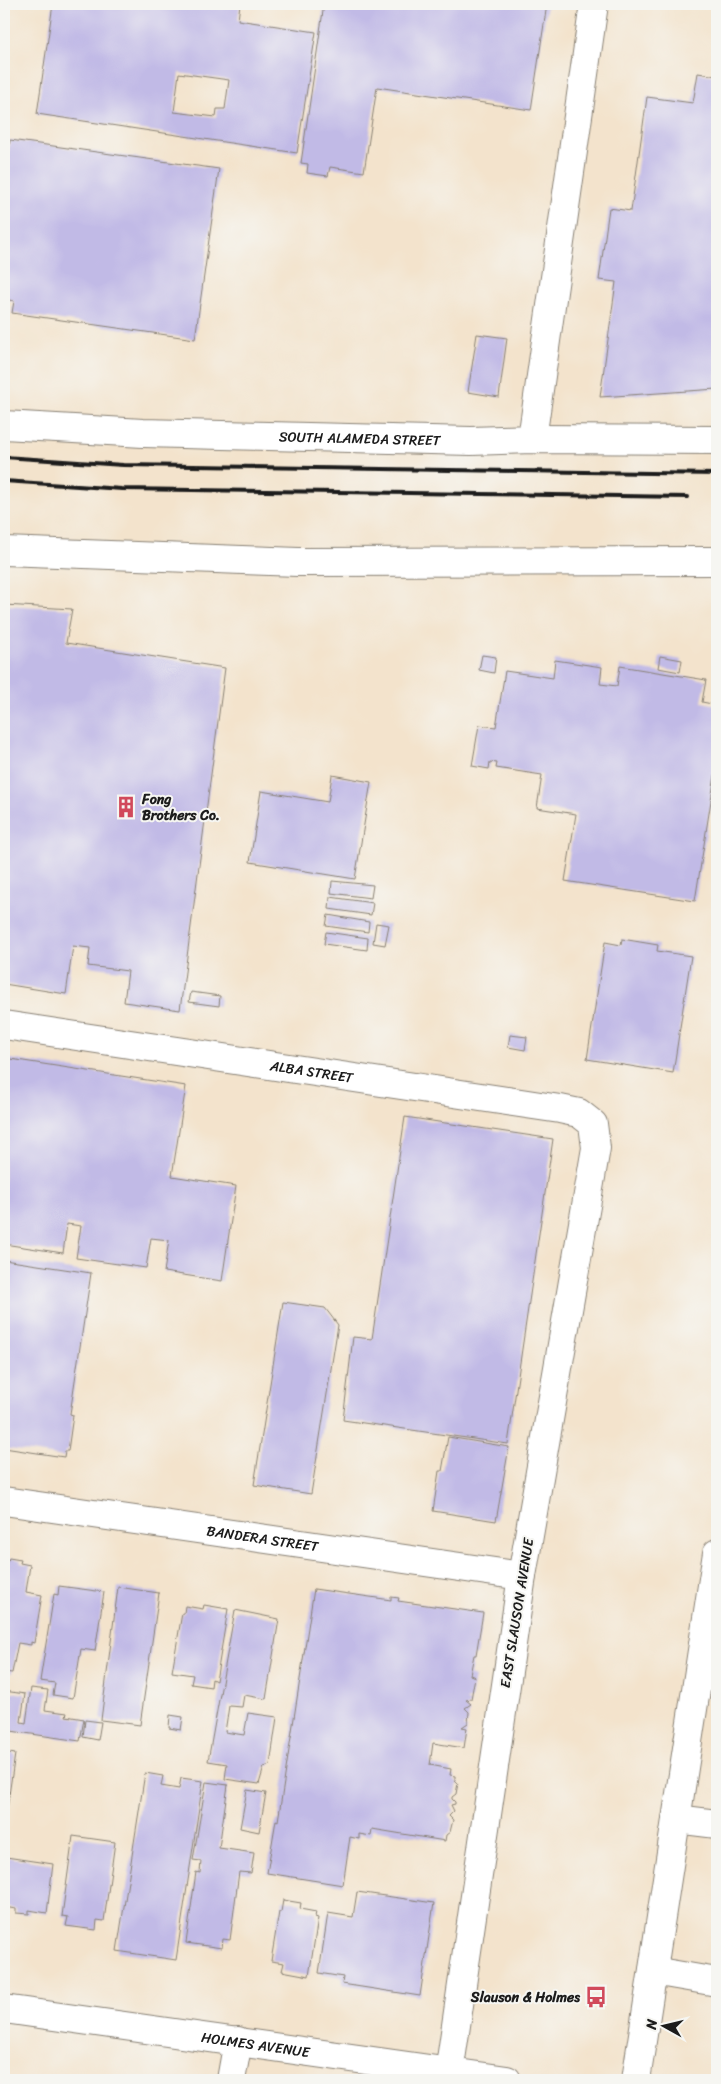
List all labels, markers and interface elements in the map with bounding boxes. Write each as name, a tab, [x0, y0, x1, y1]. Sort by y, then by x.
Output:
street label: SOUTH ALAMEDA STREET	[279, 424, 442, 453]
place label: Fong Brothers Co.	[141, 787, 220, 828]
building icon: Fong Brothers Co.	[113, 794, 139, 820]
street label: ALBA STREET	[267, 1053, 356, 1090]
street label: BANDERA STREET	[205, 1518, 321, 1559]
street label: EAST SLAUSON AVENUE	[493, 1535, 541, 1690]
bus stop icon: Slauson & Holmes	[583, 1984, 609, 2010]
place label: Slauson & Holmes	[470, 1985, 580, 2010]
north arrow	[638, 2002, 688, 2052]
text: N	[638, 2017, 665, 2032]
street label: HOLMES AVENUE	[200, 2025, 312, 2065]

